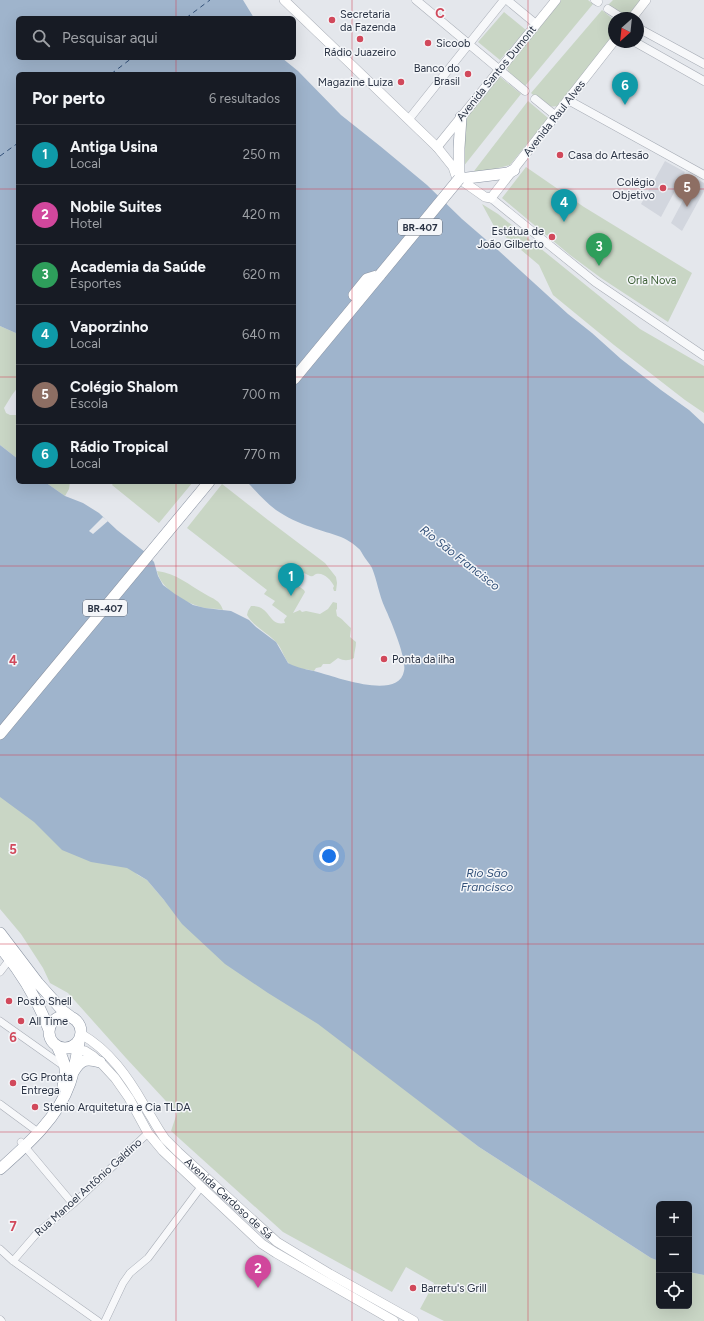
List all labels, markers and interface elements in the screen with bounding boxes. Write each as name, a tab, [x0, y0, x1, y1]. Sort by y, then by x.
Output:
text: C	[435, 6, 445, 21]
place label: Secretaria da Fazenda	[340, 8, 396, 34]
north arrow	[608, 12, 644, 48]
marker: Secretaria da Fazenda	[327, 15, 337, 25]
search box	[16, 16, 296, 60]
street label: Avenida Santos Dumont	[454, 23, 539, 124]
icon: search	[30, 27, 52, 49]
text: Pesquisar aqui	[62, 29, 158, 47]
marker: Rádio Juazeiro	[355, 34, 365, 44]
place label: Sicoob	[436, 37, 470, 50]
marker: Sicoob	[423, 38, 433, 48]
place label: Rádio Juazeiro	[324, 46, 396, 59]
place label: Banco do Brasil	[414, 62, 460, 88]
marker: Banco do Brasil	[463, 69, 473, 79]
pin: 6	[612, 72, 638, 105]
place label: Magazine Luiza	[318, 76, 393, 89]
marker: Magazine Luiza	[396, 77, 406, 87]
street label: Avenida Raul Alves	[521, 78, 588, 159]
text: Por perto	[32, 88, 105, 108]
text: 6 resultados	[209, 91, 280, 106]
text: Antiga Usina	[70, 138, 158, 156]
text: 1	[42, 147, 48, 162]
text: 250 m	[243, 147, 280, 162]
place label: Casa do Artesão	[568, 149, 649, 162]
marker: Casa do Artesão	[555, 150, 565, 160]
text: Local	[70, 156, 101, 171]
pin: 5	[674, 174, 700, 207]
place label: Colégio Objetivo	[612, 176, 655, 202]
marker: Colégio Objetivo	[658, 183, 668, 193]
pin: 4	[551, 189, 577, 222]
text: Nobile Suites	[70, 198, 162, 216]
text: 2	[41, 207, 49, 222]
text: 420 m	[242, 207, 280, 222]
text: Hotel	[70, 216, 102, 231]
road number: BR-407	[398, 219, 442, 235]
place label: Estátua de João Gilberto	[477, 225, 544, 251]
marker: Estátua de João Gilberto	[547, 232, 557, 242]
pin: 3	[586, 233, 612, 266]
text: Academia da Saúde	[70, 258, 206, 276]
text: 3	[41, 267, 49, 282]
text: 620 m	[243, 267, 280, 282]
park label: Orla Nova	[628, 274, 676, 287]
text: Esportes	[70, 276, 121, 291]
text: Vaporzinho	[70, 318, 149, 336]
text: 4	[41, 327, 49, 342]
text: 640 m	[242, 327, 280, 342]
text: Local	[70, 336, 101, 351]
text: Colégio Shalom	[70, 378, 178, 396]
text: 5	[41, 387, 49, 402]
text: 700 m	[242, 387, 280, 402]
text: Escola	[70, 396, 108, 411]
text: Rádio Tropical	[70, 438, 168, 456]
text: 6	[41, 447, 49, 462]
text: 770 m	[243, 447, 280, 462]
text: Local	[70, 456, 101, 471]
water label: Rio São Francisco	[417, 523, 503, 593]
pin: 1	[278, 563, 304, 596]
road number: BR-407	[83, 600, 127, 616]
text: 4	[9, 653, 17, 668]
place label: Ponta da ilha	[392, 653, 455, 666]
marker: Ponta da ilha	[379, 654, 389, 664]
text: 5	[9, 842, 17, 857]
your location	[319, 846, 339, 866]
water label: Rio São Francisco	[461, 866, 513, 894]
place label: Posto Shell	[17, 995, 72, 1008]
marker: Posto Shell	[4, 996, 14, 1006]
place label: All Time	[29, 1015, 68, 1028]
marker: All Time	[16, 1016, 26, 1026]
text: 6	[9, 1030, 17, 1045]
place label: GG Pronta Entrega	[21, 1071, 73, 1097]
marker: GG Pronta Entrega	[8, 1078, 18, 1088]
place label: Stenio Arquitetura e Cia TLDA	[43, 1101, 191, 1114]
marker: Stenio Arquitetura e Cia TLDA	[30, 1102, 40, 1112]
street label: Rua Manoel Antônio Galdino	[32, 1136, 145, 1239]
street label: Avenida Cardoso de Sá	[182, 1155, 275, 1242]
map controls	[656, 1201, 692, 1309]
button: +	[656, 1201, 692, 1237]
text: 7	[9, 1219, 17, 1234]
button: −	[656, 1237, 692, 1273]
pin: 2	[245, 1255, 271, 1288]
button: locate	[656, 1273, 692, 1309]
place label: Barretu's Grill	[421, 1282, 487, 1295]
marker: Barretu's Grill	[408, 1283, 418, 1293]

